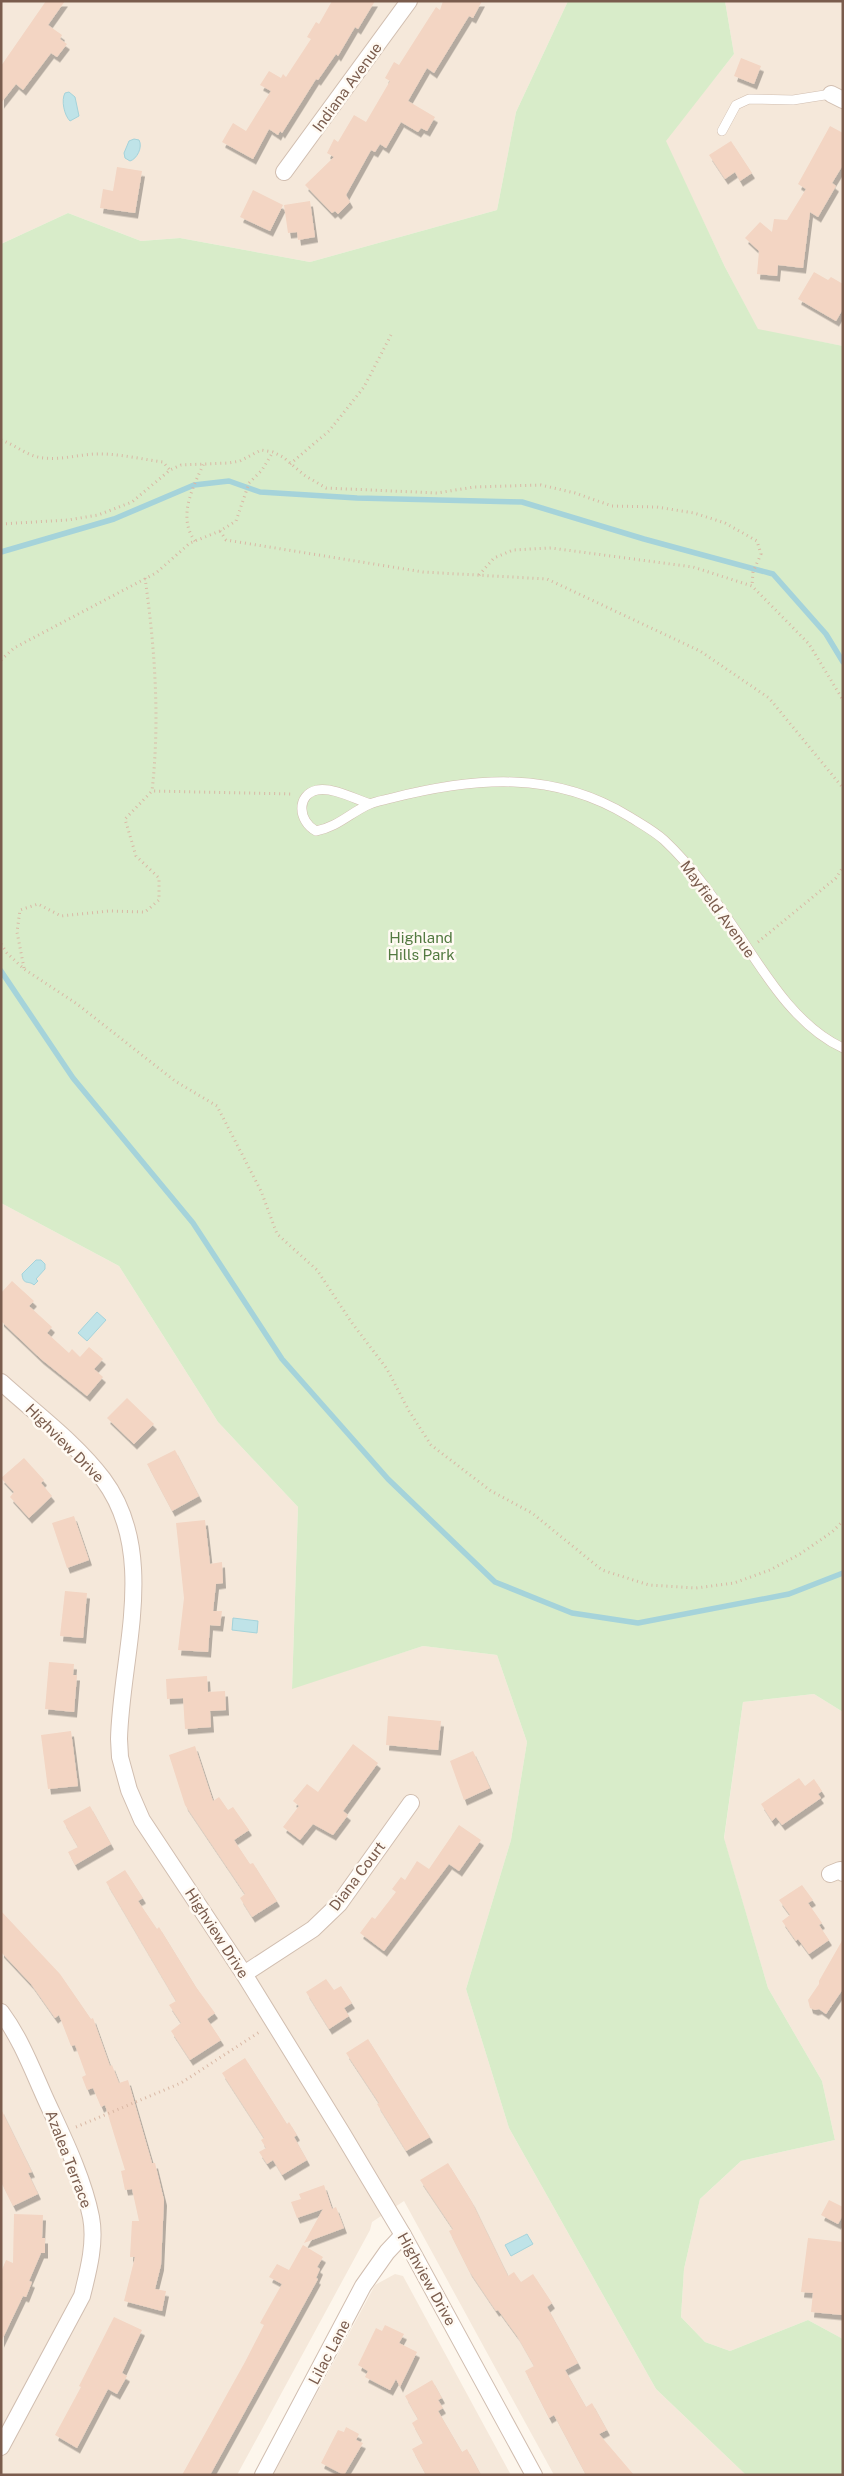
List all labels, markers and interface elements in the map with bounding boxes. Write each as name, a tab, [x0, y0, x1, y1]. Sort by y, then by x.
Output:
street label: Indiana Avenue	[309, 39, 385, 135]
street label: Mayfield Avenue	[677, 857, 759, 961]
park label: Highland Hills Park	[387, 929, 455, 963]
street label: Highview Drive	[22, 1400, 108, 1486]
street label: Diana Court	[326, 1838, 389, 1914]
street label: Highview Drive	[182, 1885, 252, 1981]
street label: Azalea Terrace	[43, 2108, 95, 2210]
street label: Highview Drive	[394, 2229, 460, 2329]
street label: Lilac Lane	[305, 2317, 353, 2387]

